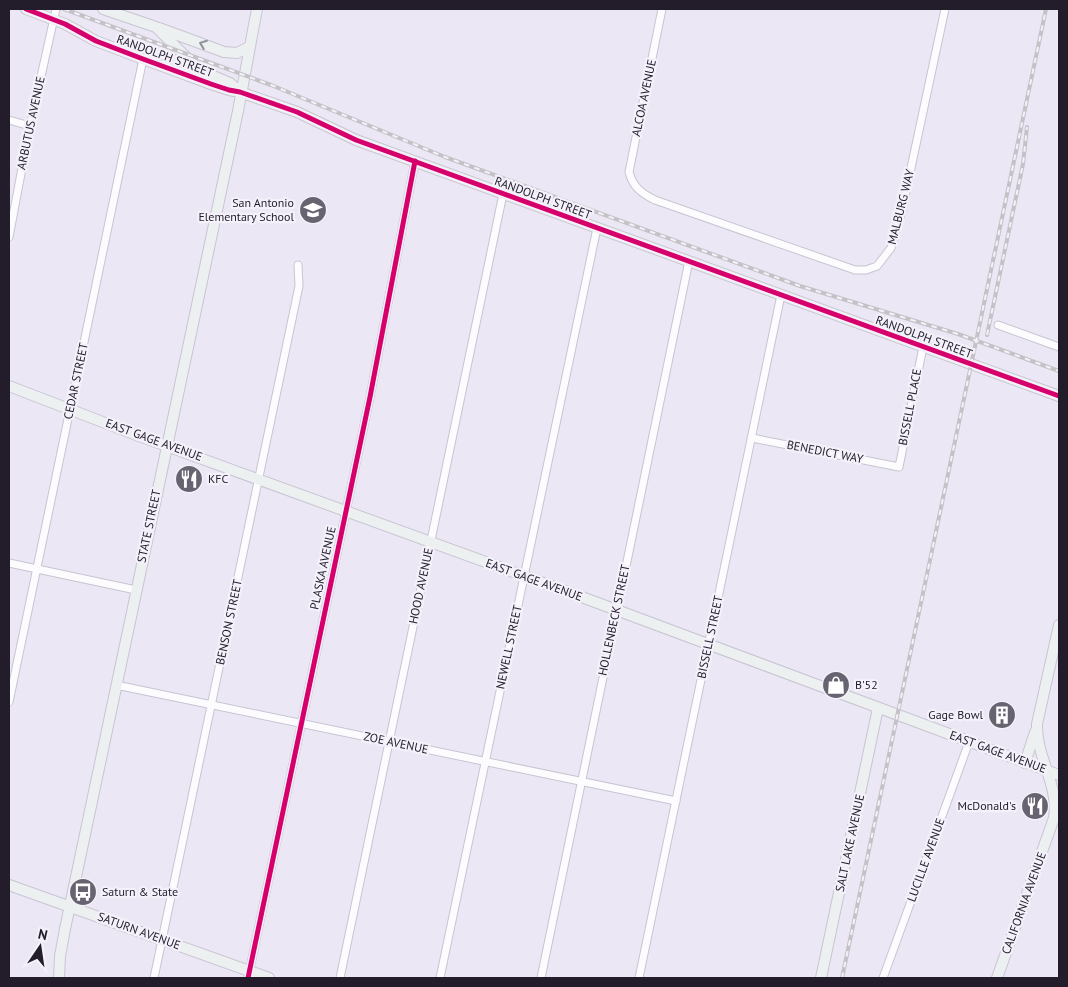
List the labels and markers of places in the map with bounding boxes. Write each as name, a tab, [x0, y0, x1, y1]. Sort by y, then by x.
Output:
place label: San Antonio Elementary School	[198, 195, 294, 224]
school or university icon: San Antonio Elementary School	[298, 195, 328, 225]
restaurant icon: KFC	[174, 464, 204, 494]
place label: KFC	[208, 471, 229, 486]
shop icon: B'52	[821, 670, 851, 700]
place label: B'52	[855, 677, 878, 692]
building icon: Gage Bowl	[987, 700, 1017, 730]
place label: Gage Bowl	[928, 707, 983, 722]
restaurant icon: McDonald's	[1020, 791, 1050, 821]
place label: McDonald's	[957, 798, 1016, 813]
bus stop icon: Saturn & State	[68, 877, 98, 907]
place label: Saturn & State	[102, 884, 178, 899]

